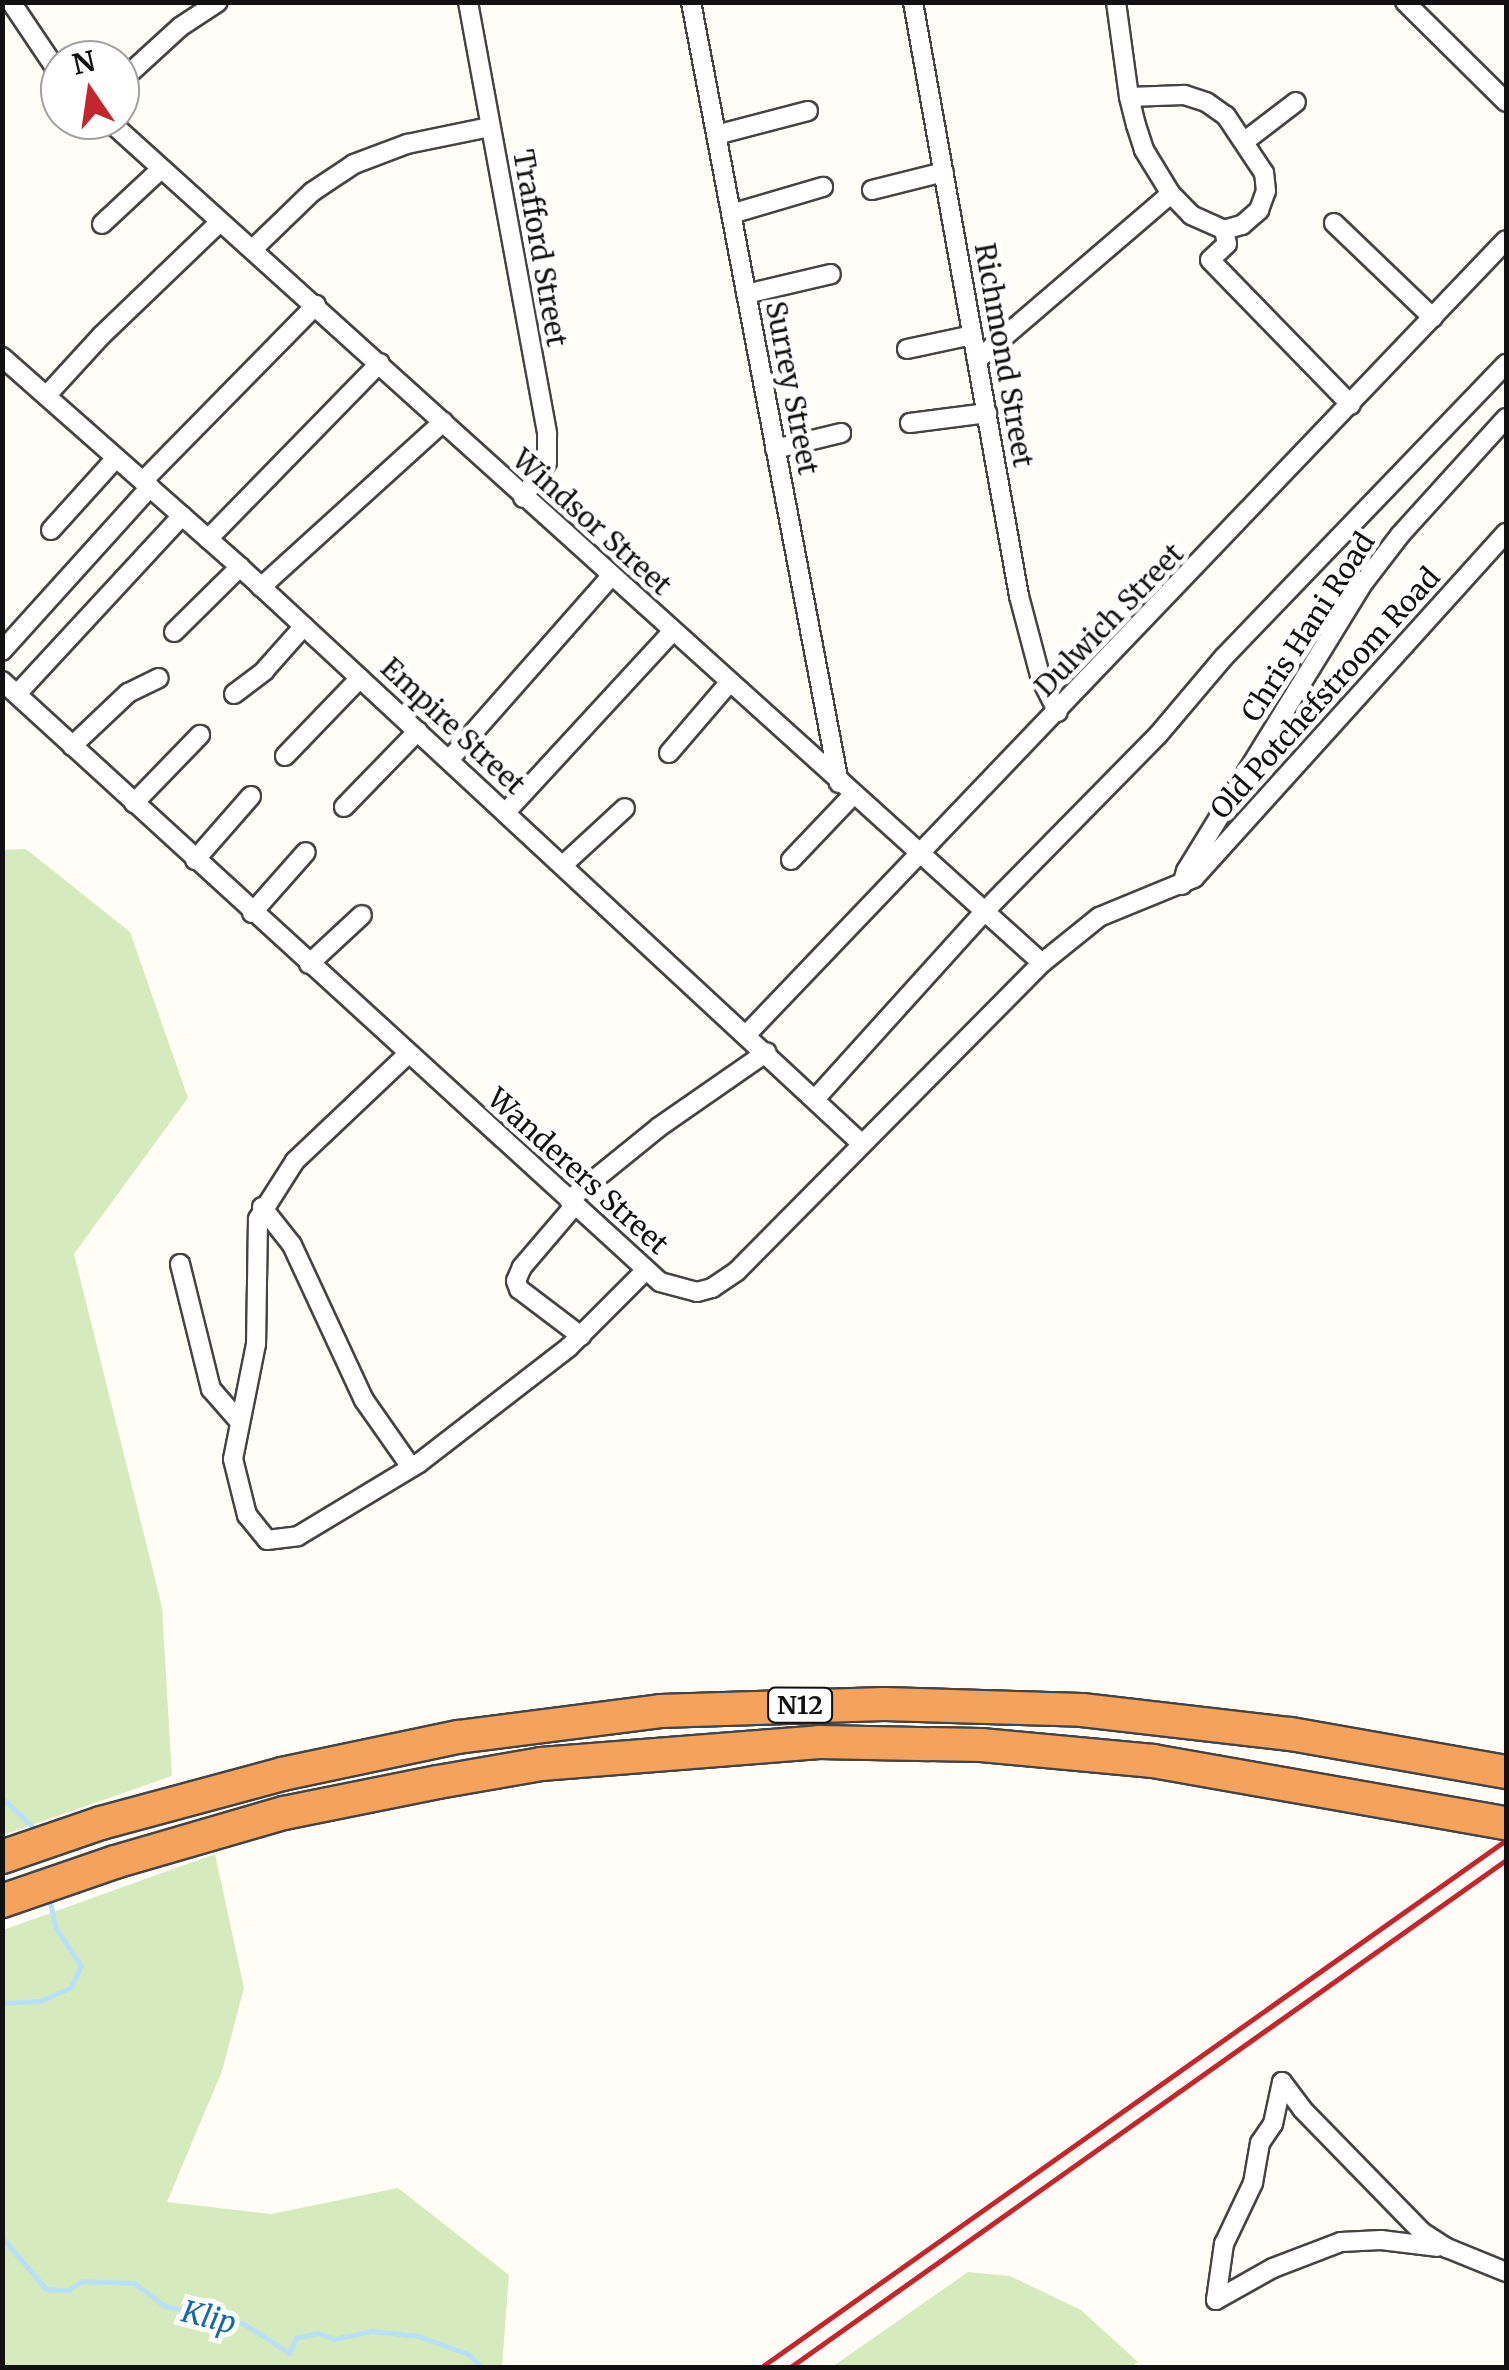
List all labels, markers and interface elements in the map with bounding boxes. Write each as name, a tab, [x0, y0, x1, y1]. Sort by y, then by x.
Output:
north arrow	[40, 40, 140, 140]
text: N	[69, 43, 99, 83]
street label: Trafford Street	[506, 147, 574, 349]
street label: Richmond Street	[968, 240, 1040, 470]
street label: Surrey Street	[759, 298, 825, 478]
street label: Windsor Street	[506, 442, 678, 602]
street label: Chris Hani Road	[1234, 526, 1382, 728]
street label: Dulwich Street	[1028, 537, 1190, 703]
street label: Old Potchefstroom Road	[1203, 561, 1447, 825]
street label: Empire Street	[374, 651, 532, 801]
street label: Wanderers Street	[481, 1081, 675, 1261]
road number: N12	[765, 1685, 835, 1725]
water label: Klip	[178, 2293, 240, 2341]

